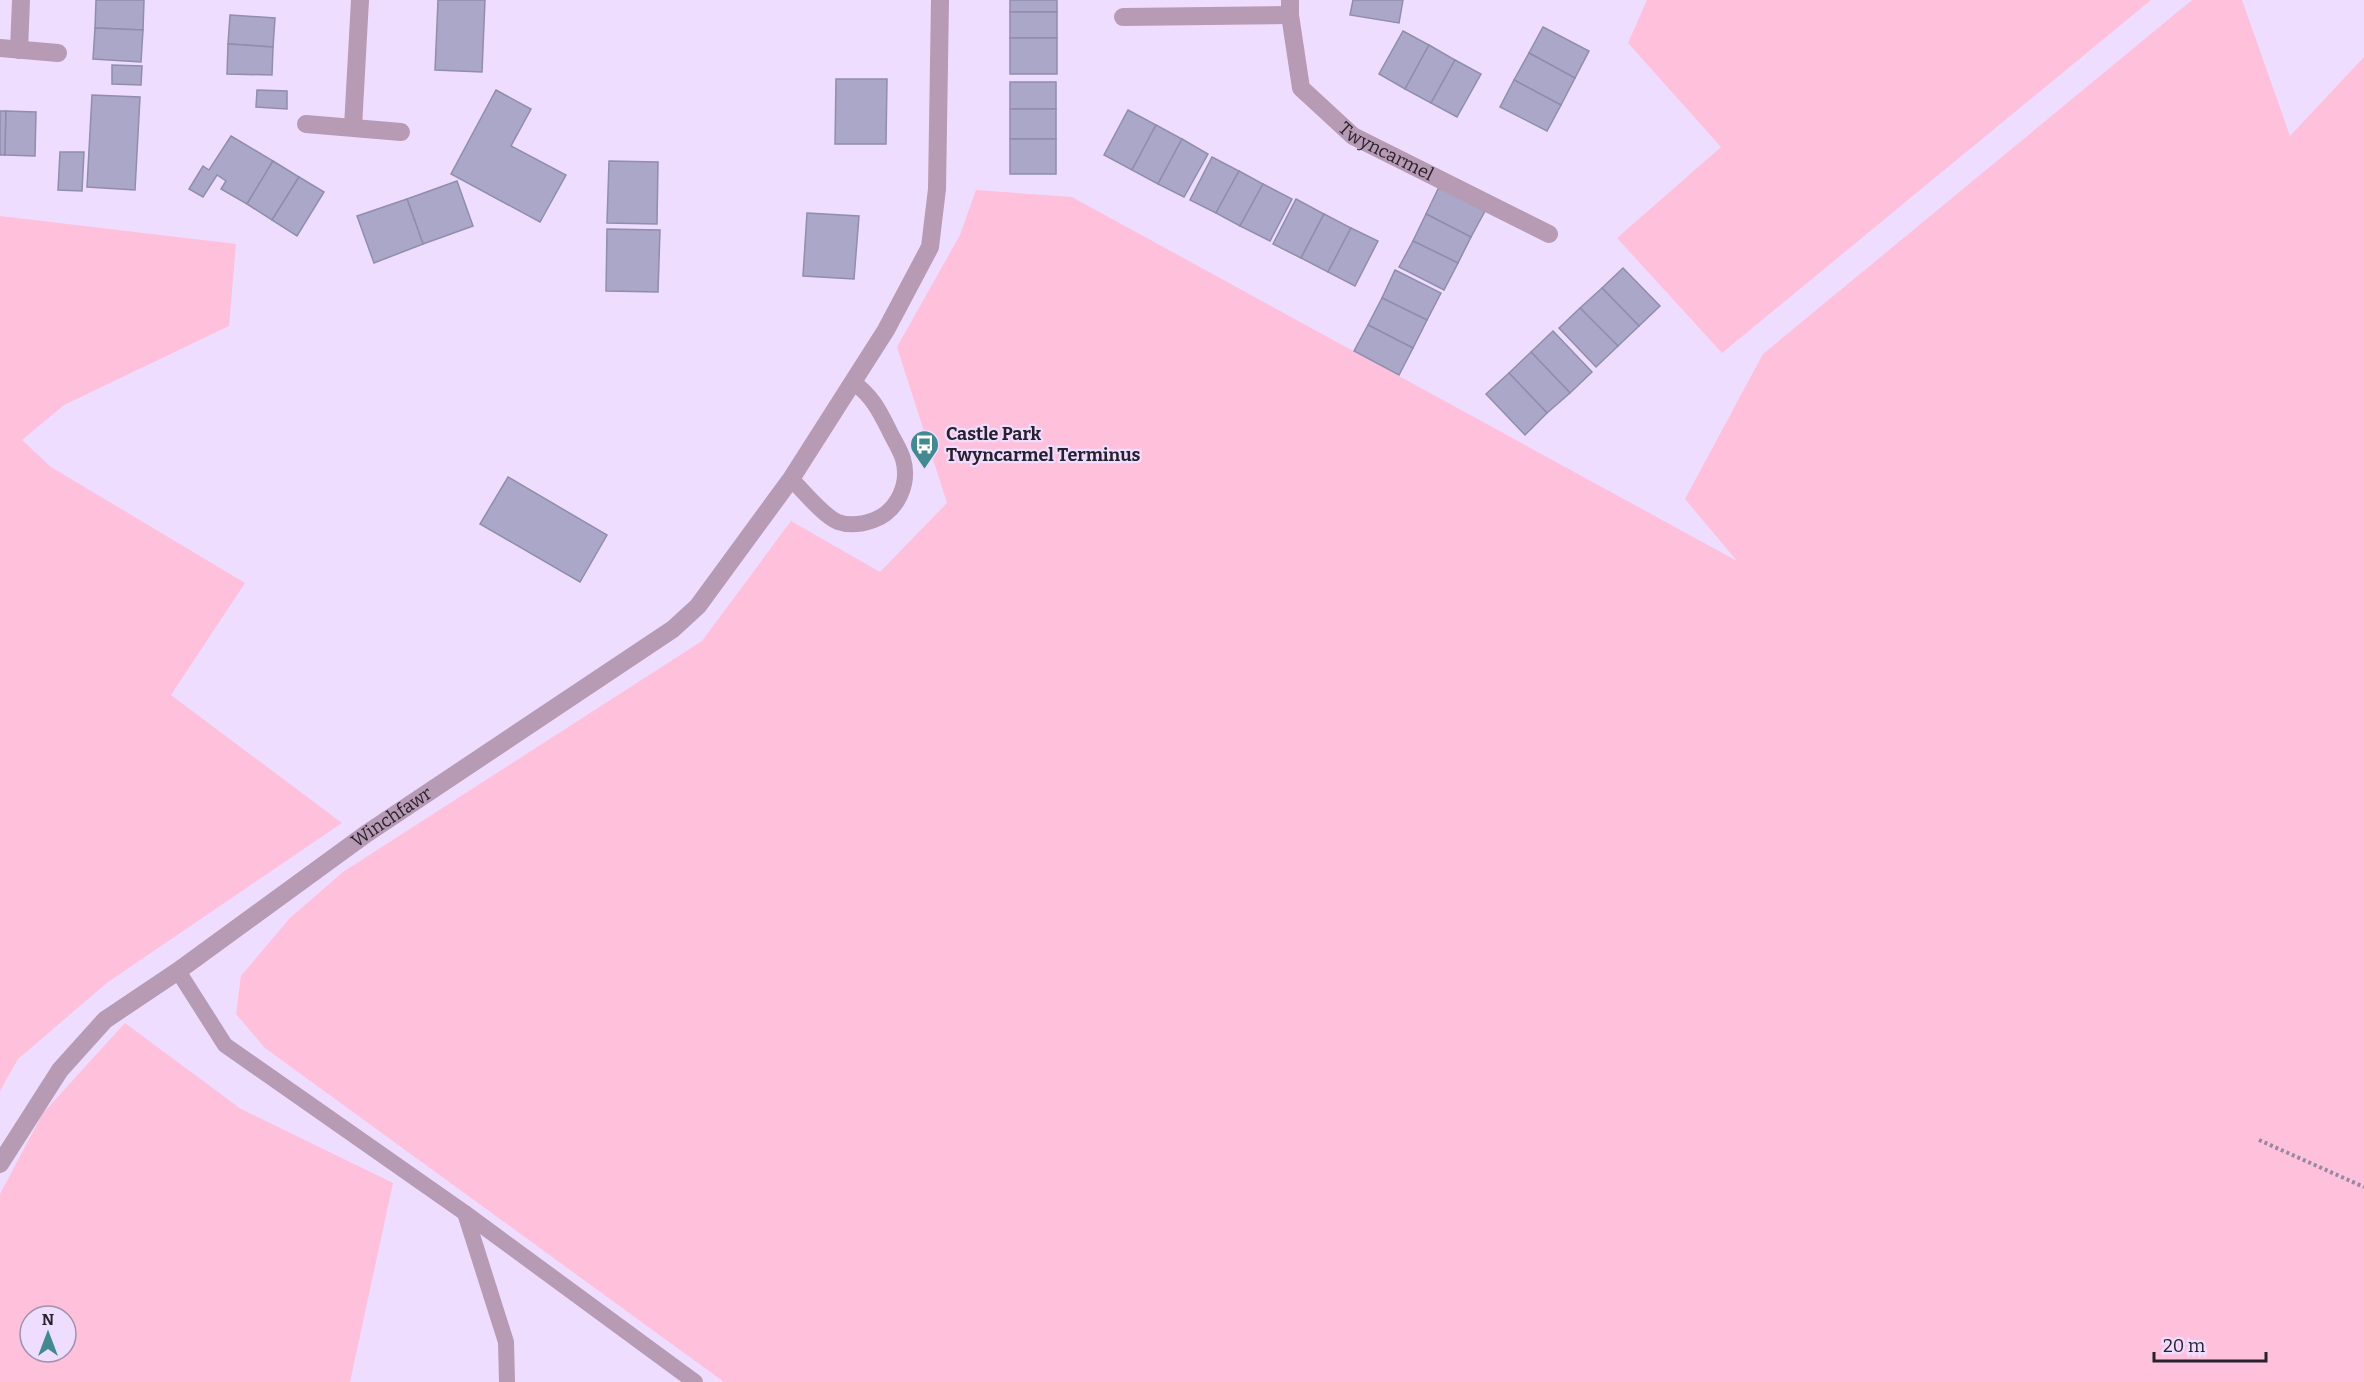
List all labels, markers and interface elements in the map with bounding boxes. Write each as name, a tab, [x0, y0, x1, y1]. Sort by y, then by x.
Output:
street label: Twyncarmel	[1334, 117, 1437, 185]
place label: Castle Park Twyncarmel Terminus	[946, 423, 1141, 466]
bus stop icon: Castle Park Twyncarmel Terminus	[909, 428, 941, 470]
street label: Winchfawr	[347, 782, 436, 852]
north arrow	[18, 1304, 78, 1364]
text: N	[42, 1310, 54, 1329]
scale bar	[2154, 1325, 2266, 1363]
text: 20 m	[2163, 1335, 2205, 1357]

